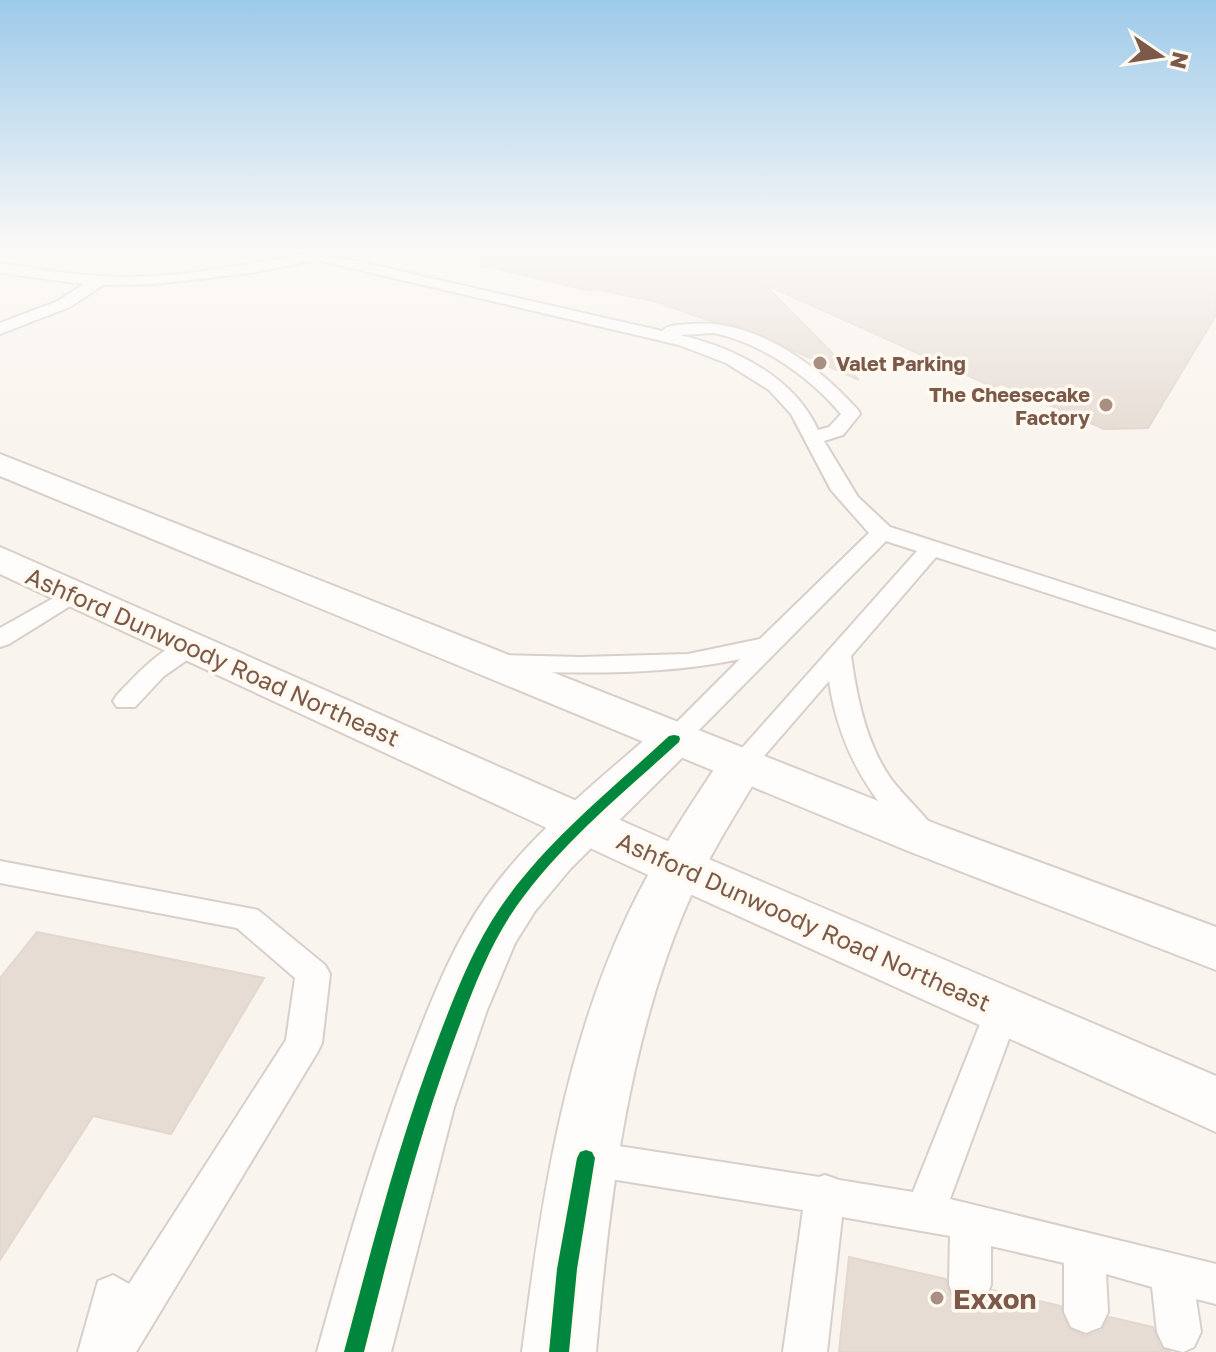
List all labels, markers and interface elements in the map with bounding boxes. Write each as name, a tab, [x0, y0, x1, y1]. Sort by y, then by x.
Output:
north arrow	[1120, 16, 1200, 96]
text: N	[1165, 49, 1195, 72]
place label: Valet Parking	[836, 351, 966, 375]
marker: Valet Parking	[811, 354, 829, 372]
place label: The Cheesecake Factory	[929, 382, 1090, 429]
marker: The Cheesecake Factory	[1097, 396, 1115, 414]
street label: Ashford Dunwoody Road Northeast	[22, 560, 404, 752]
street label: Ashford Dunwoody Road Northeast	[613, 825, 995, 1017]
place label: Exxon	[953, 1282, 1036, 1315]
marker: Exxon	[928, 1289, 946, 1307]

